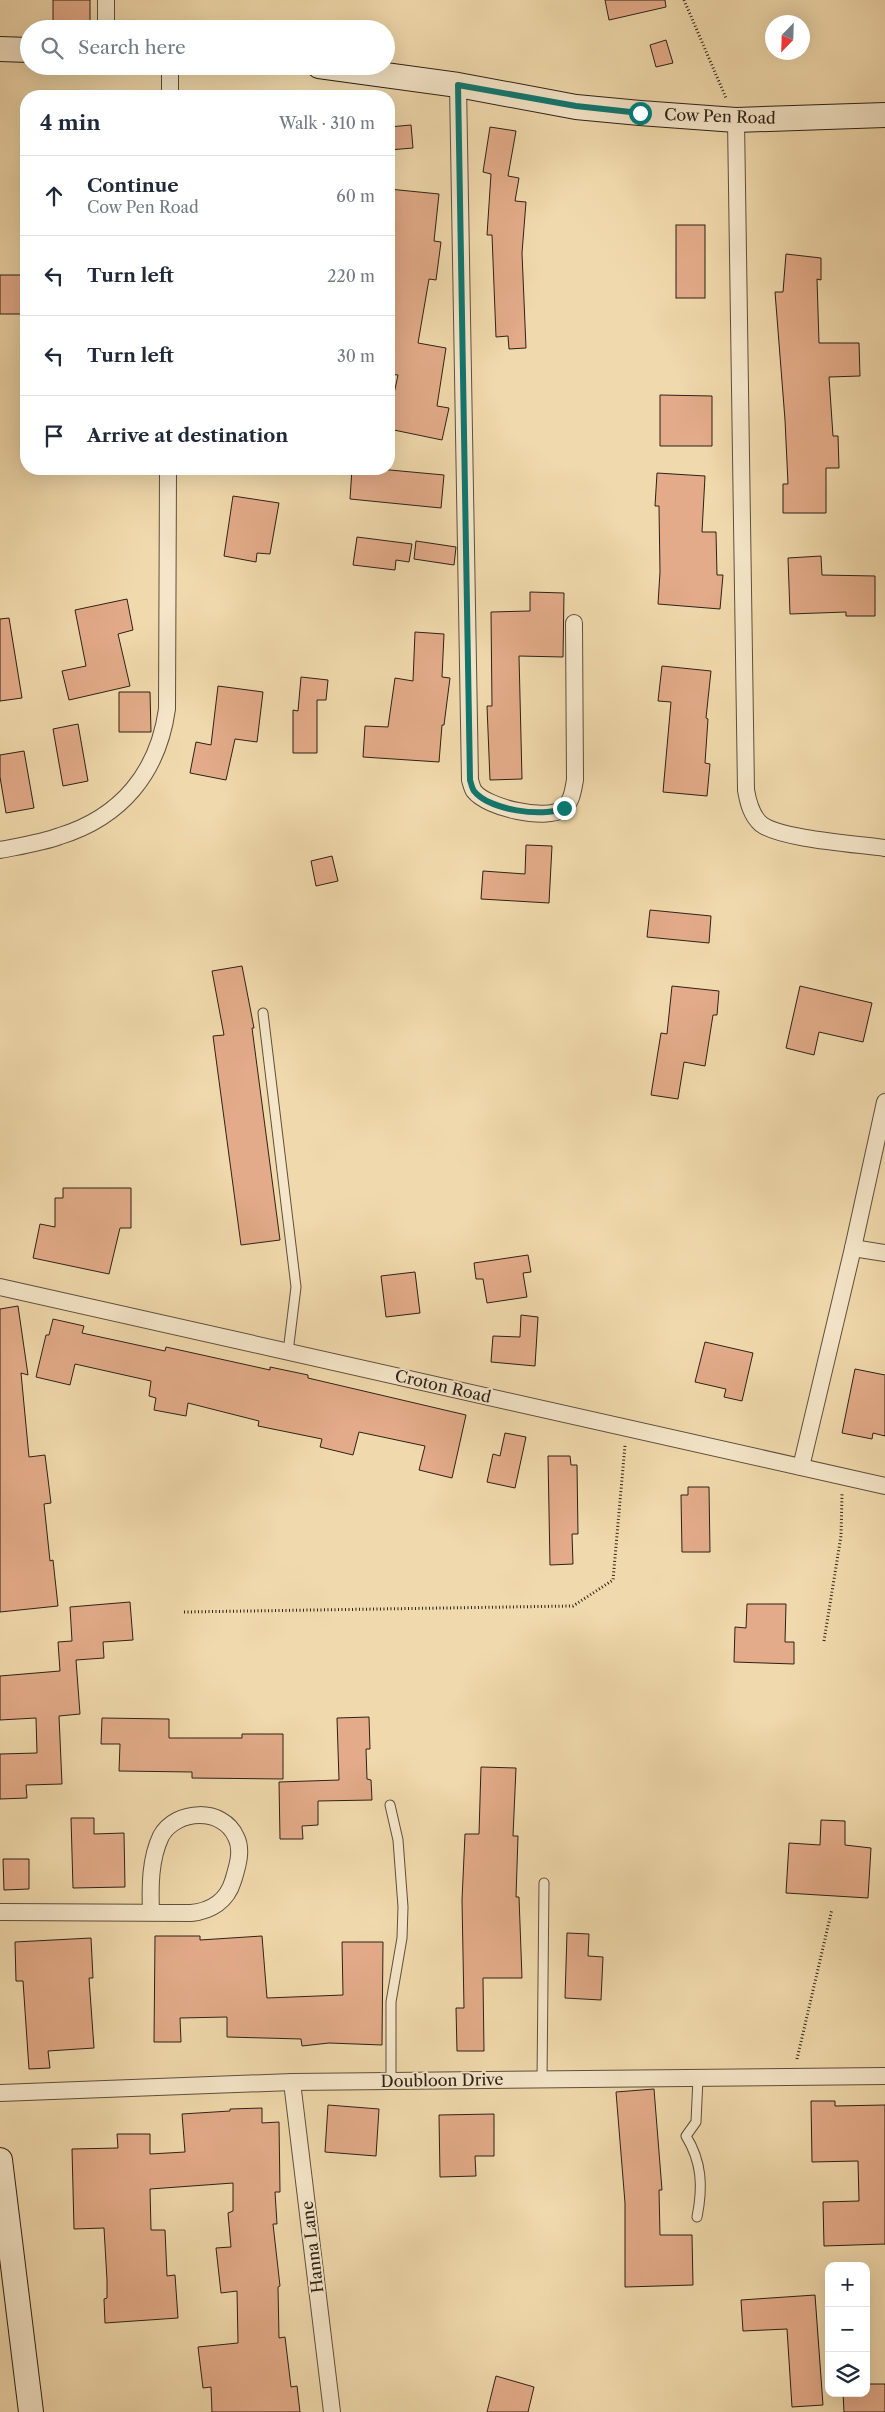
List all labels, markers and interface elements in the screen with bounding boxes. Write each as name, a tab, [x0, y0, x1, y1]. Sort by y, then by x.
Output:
north arrow	[765, 15, 810, 60]
search box	[20, 20, 395, 75]
icon: search	[38, 34, 66, 62]
text: Search here	[78, 36, 186, 59]
route start	[629, 102, 652, 125]
street label: Cow Pen Road	[664, 104, 776, 128]
text: 4 min	[40, 110, 101, 135]
text: Walk · 310 m	[279, 113, 375, 133]
text: Continue	[87, 174, 179, 197]
icon: ahead	[40, 182, 68, 210]
text: 60 m	[336, 186, 375, 206]
text: Cow Pen Road	[87, 197, 199, 217]
icon: left	[40, 262, 68, 290]
text: Turn left	[87, 264, 174, 287]
text: 220 m	[327, 266, 375, 286]
icon: left	[40, 342, 68, 370]
text: Turn left	[87, 344, 174, 367]
text: 30 m	[337, 346, 375, 366]
icon: arrive	[40, 422, 68, 450]
text: Arrive at destination	[87, 424, 288, 447]
route end	[553, 797, 576, 820]
street label: Croton Road	[393, 1365, 493, 1407]
street label: Doubloon Drive	[381, 2069, 503, 2091]
street label: Hanna Lane	[296, 2200, 328, 2294]
map controls	[825, 2262, 870, 2397]
button: +	[825, 2262, 870, 2307]
button: −	[825, 2307, 870, 2352]
button: layers	[825, 2352, 870, 2397]

